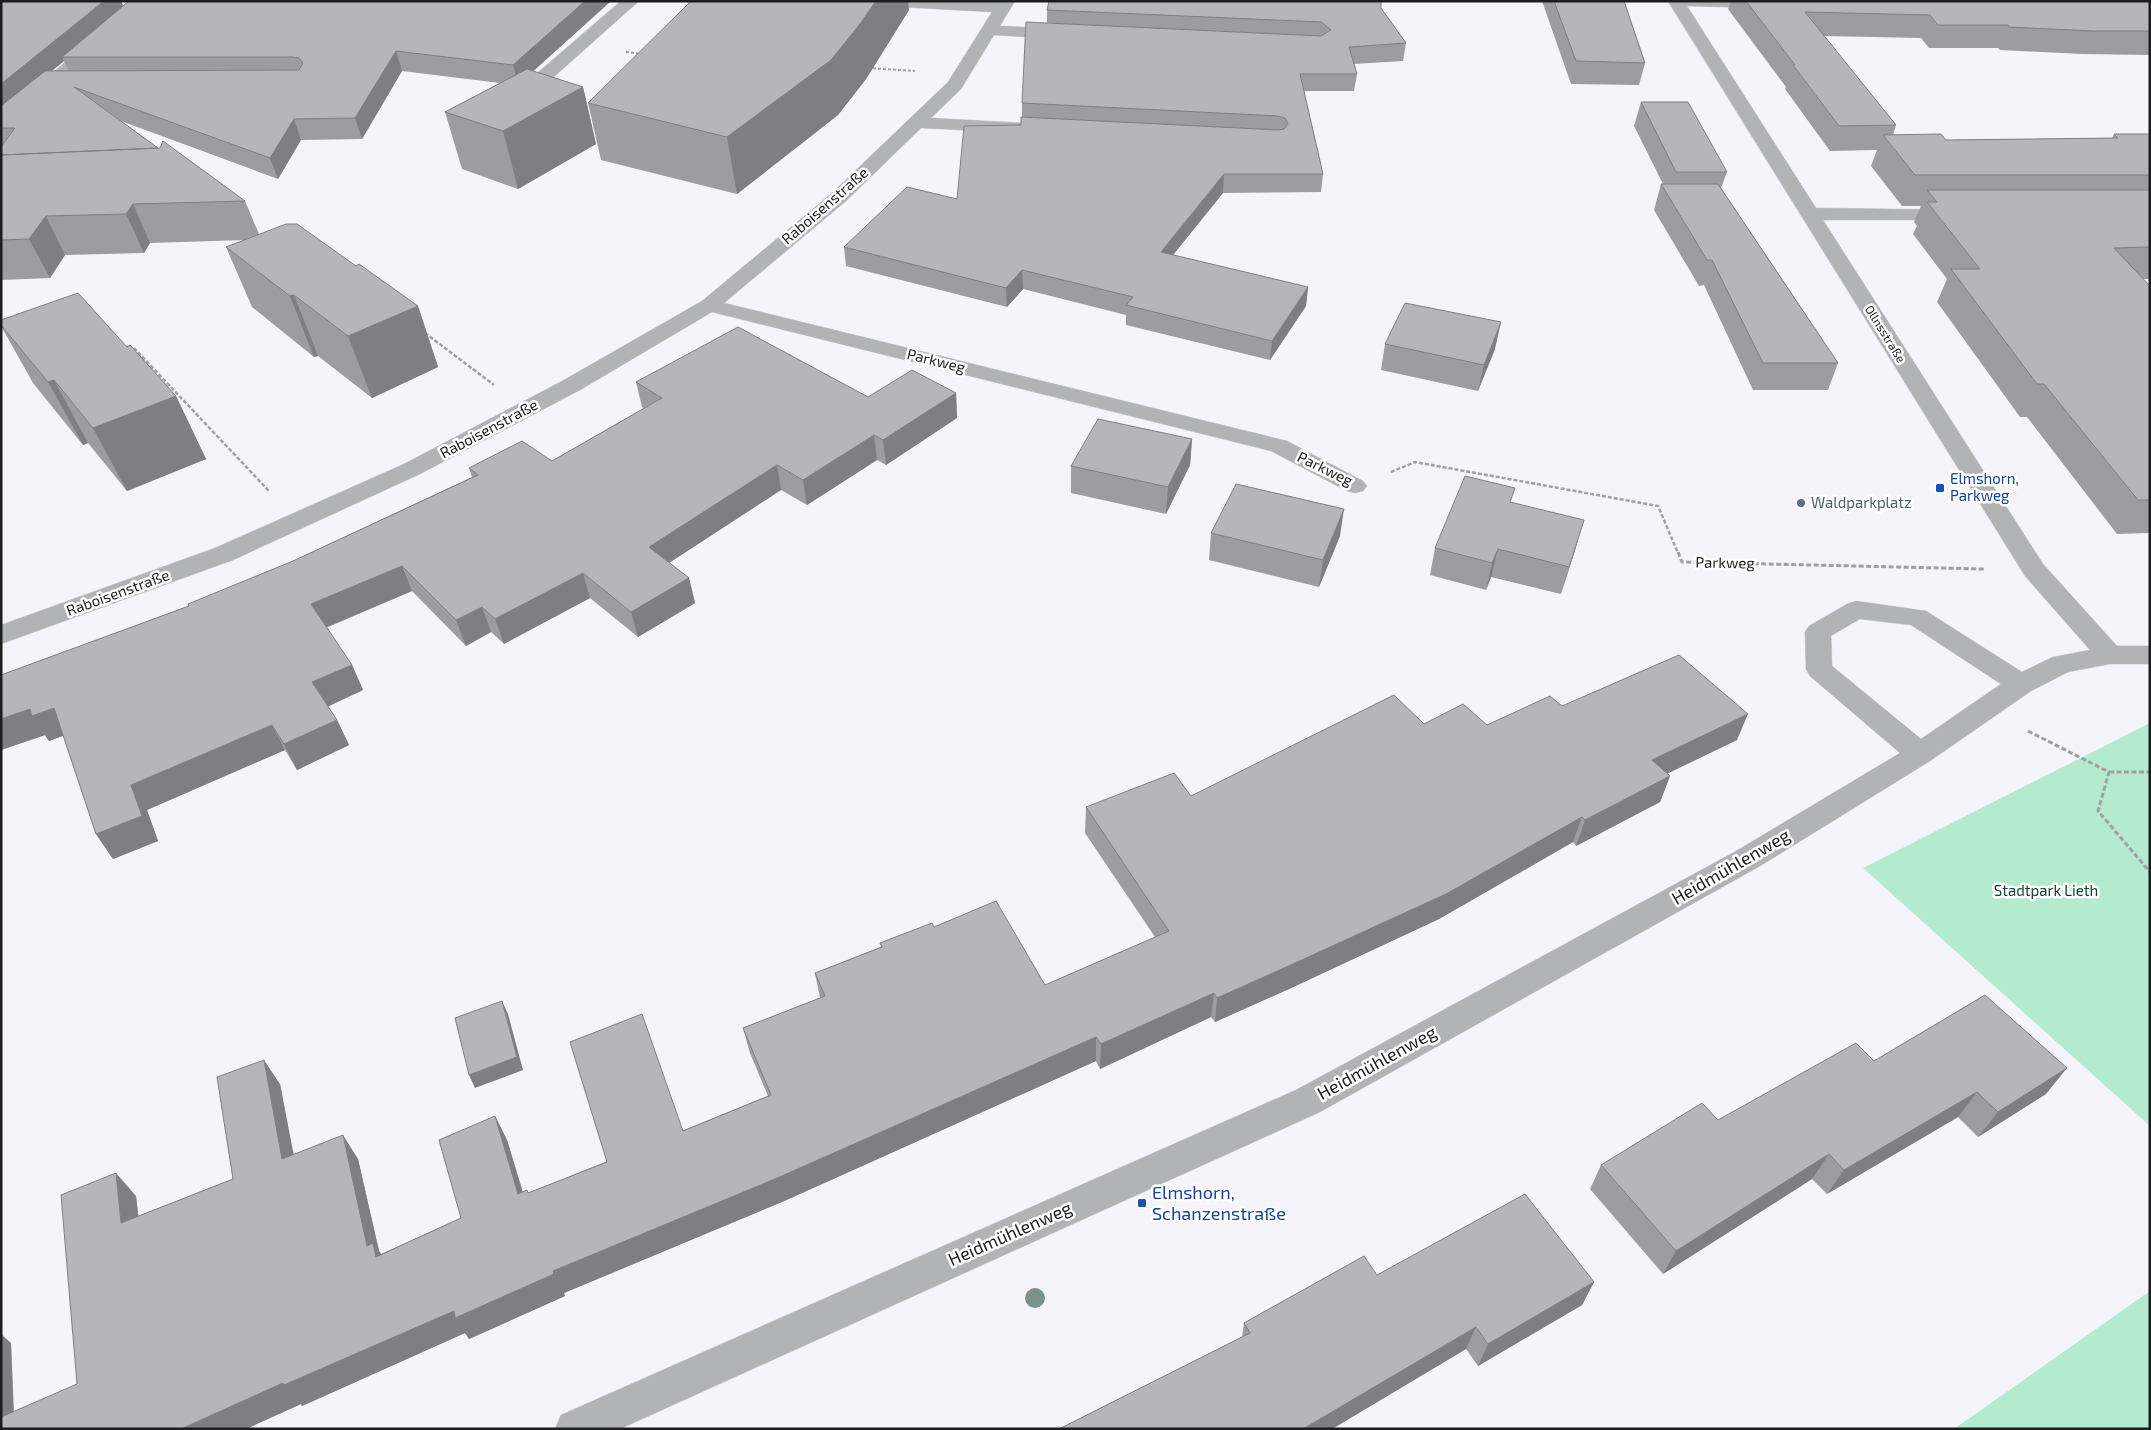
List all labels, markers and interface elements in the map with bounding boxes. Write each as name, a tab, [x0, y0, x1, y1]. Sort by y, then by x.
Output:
street label: Raboisenstraße	[778, 163, 871, 248]
street label: Ollnsstraße	[1863, 302, 1909, 365]
street label: Parkweg	[905, 344, 968, 376]
street label: Raboisenstraße	[436, 395, 541, 462]
street label: Parkweg	[1295, 447, 1357, 489]
place label: Elmshorn, Parkweg	[1950, 469, 2019, 504]
marker: Elmshorn, Parkweg	[1934, 482, 1946, 494]
place label: Waldparkplatz	[1811, 493, 1912, 511]
marker: Waldparkplatz	[1795, 497, 1807, 509]
street label: Parkweg	[1695, 552, 1756, 572]
street label: Raboisenstraße	[64, 565, 172, 619]
street label: Heidmühlenweg	[1667, 823, 1794, 909]
park label: Stadtpark Lieth	[1994, 881, 2098, 899]
street label: Heidmühlenweg	[1313, 1020, 1440, 1104]
place label: Elmshorn, Schanzenstraße	[1152, 1181, 1286, 1224]
street label: Heidmühlenweg	[944, 1196, 1075, 1270]
marker: Elmshorn, Schanzenstraße	[1136, 1197, 1148, 1209]

